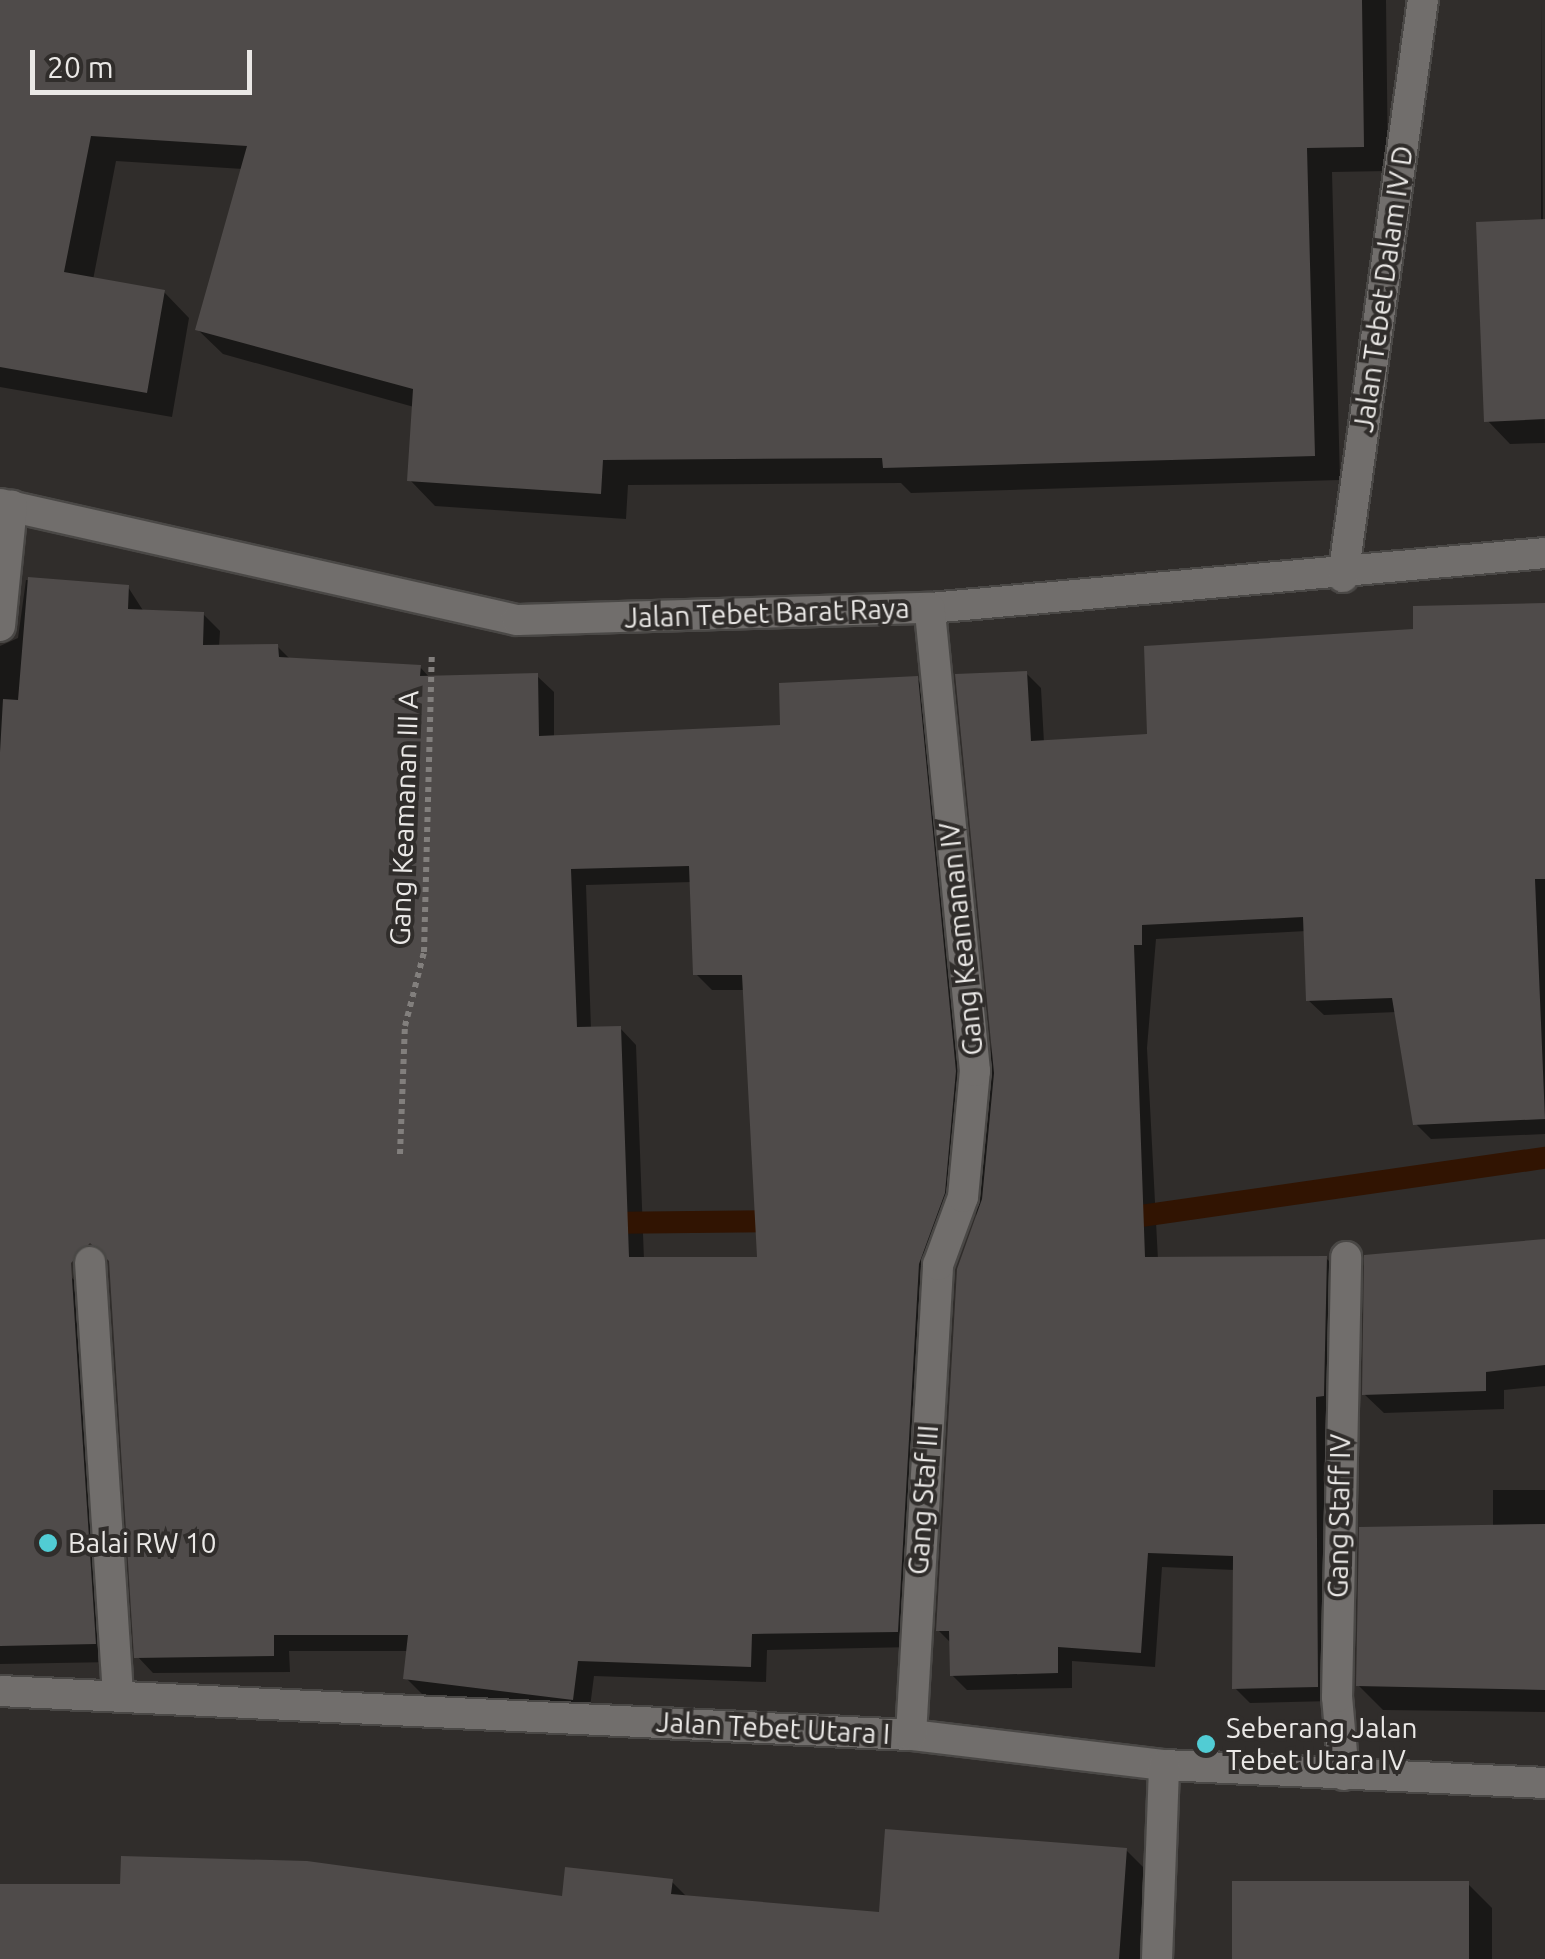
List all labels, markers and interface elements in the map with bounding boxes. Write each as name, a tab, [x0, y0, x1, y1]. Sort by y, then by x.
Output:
scale bar	[35, 30, 258, 92]
text: 20 m	[47, 50, 114, 84]
street label: Jalan Tebet Dalam IV D	[1346, 144, 1420, 434]
street label: Jalan Tebet Barat Raya	[624, 591, 910, 635]
street label: Gang Keamanan III A	[383, 690, 425, 946]
street label: Gang Keamanan IV	[932, 821, 990, 1057]
street label: Gang Staf III	[901, 1424, 945, 1576]
street label: Gang Staff IV	[1321, 1434, 1357, 1598]
place label: Balai RW 10	[68, 1526, 217, 1560]
marker: Balai RW 10	[37, 1532, 59, 1554]
street label: Jalan Tebet Utara I	[655, 1705, 891, 1751]
place label: Seberang Jalan Tebet Utara IV	[1226, 1711, 1417, 1777]
marker: Seberang Jalan Tebet Utara IV	[1195, 1733, 1217, 1755]

